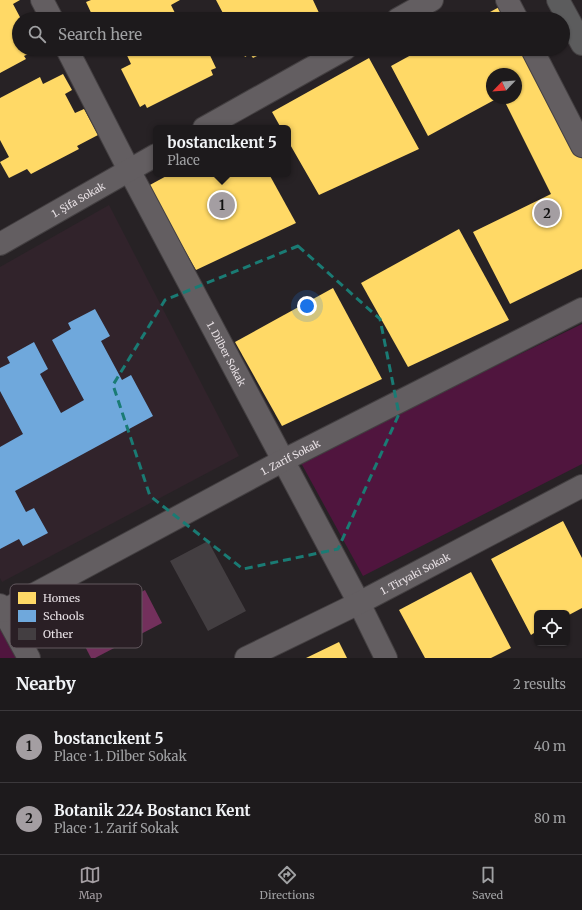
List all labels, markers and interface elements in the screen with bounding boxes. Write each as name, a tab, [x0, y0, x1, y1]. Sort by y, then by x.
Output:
search box	[12, 12, 570, 56]
icon: search	[26, 23, 48, 45]
text: Search here	[58, 25, 142, 44]
north arrow	[486, 68, 522, 104]
popup	[153, 125, 291, 177]
text: bostancıkent 5	[167, 133, 277, 152]
text: Place	[167, 152, 200, 169]
street label: 1. Şifa Sokak	[49, 179, 108, 220]
pin: 1	[209, 190, 235, 220]
pin: 2	[534, 198, 560, 228]
your location	[297, 296, 317, 316]
street label: 1. Dilber Sokak	[204, 319, 249, 389]
street label: 1. Zarif Sokak	[259, 436, 323, 478]
street label: 1. Tiryaki Sokak	[378, 550, 453, 598]
legend	[10, 584, 142, 648]
text: Homes	[43, 591, 80, 605]
text: Schools	[43, 609, 84, 623]
map controls	[534, 610, 570, 646]
button: locate	[534, 610, 570, 646]
text: Other	[43, 627, 73, 641]
text: Nearby	[16, 673, 76, 695]
text: 2 results	[513, 676, 566, 693]
text: bostancıkent 5	[54, 729, 163, 748]
text: 1	[26, 738, 32, 755]
text: 40 m	[534, 738, 566, 755]
text: Place · 1. Dilber Sokak	[54, 748, 187, 765]
text: Botanik 224 Bostancı Kent	[54, 801, 251, 820]
text: 2	[25, 810, 33, 827]
text: 80 m	[534, 810, 566, 827]
text: Place · 1. Zarif Sokak	[54, 820, 179, 837]
tab: Map	[79, 864, 102, 902]
tab: Directions	[260, 864, 315, 902]
tab: Saved	[472, 864, 503, 902]

